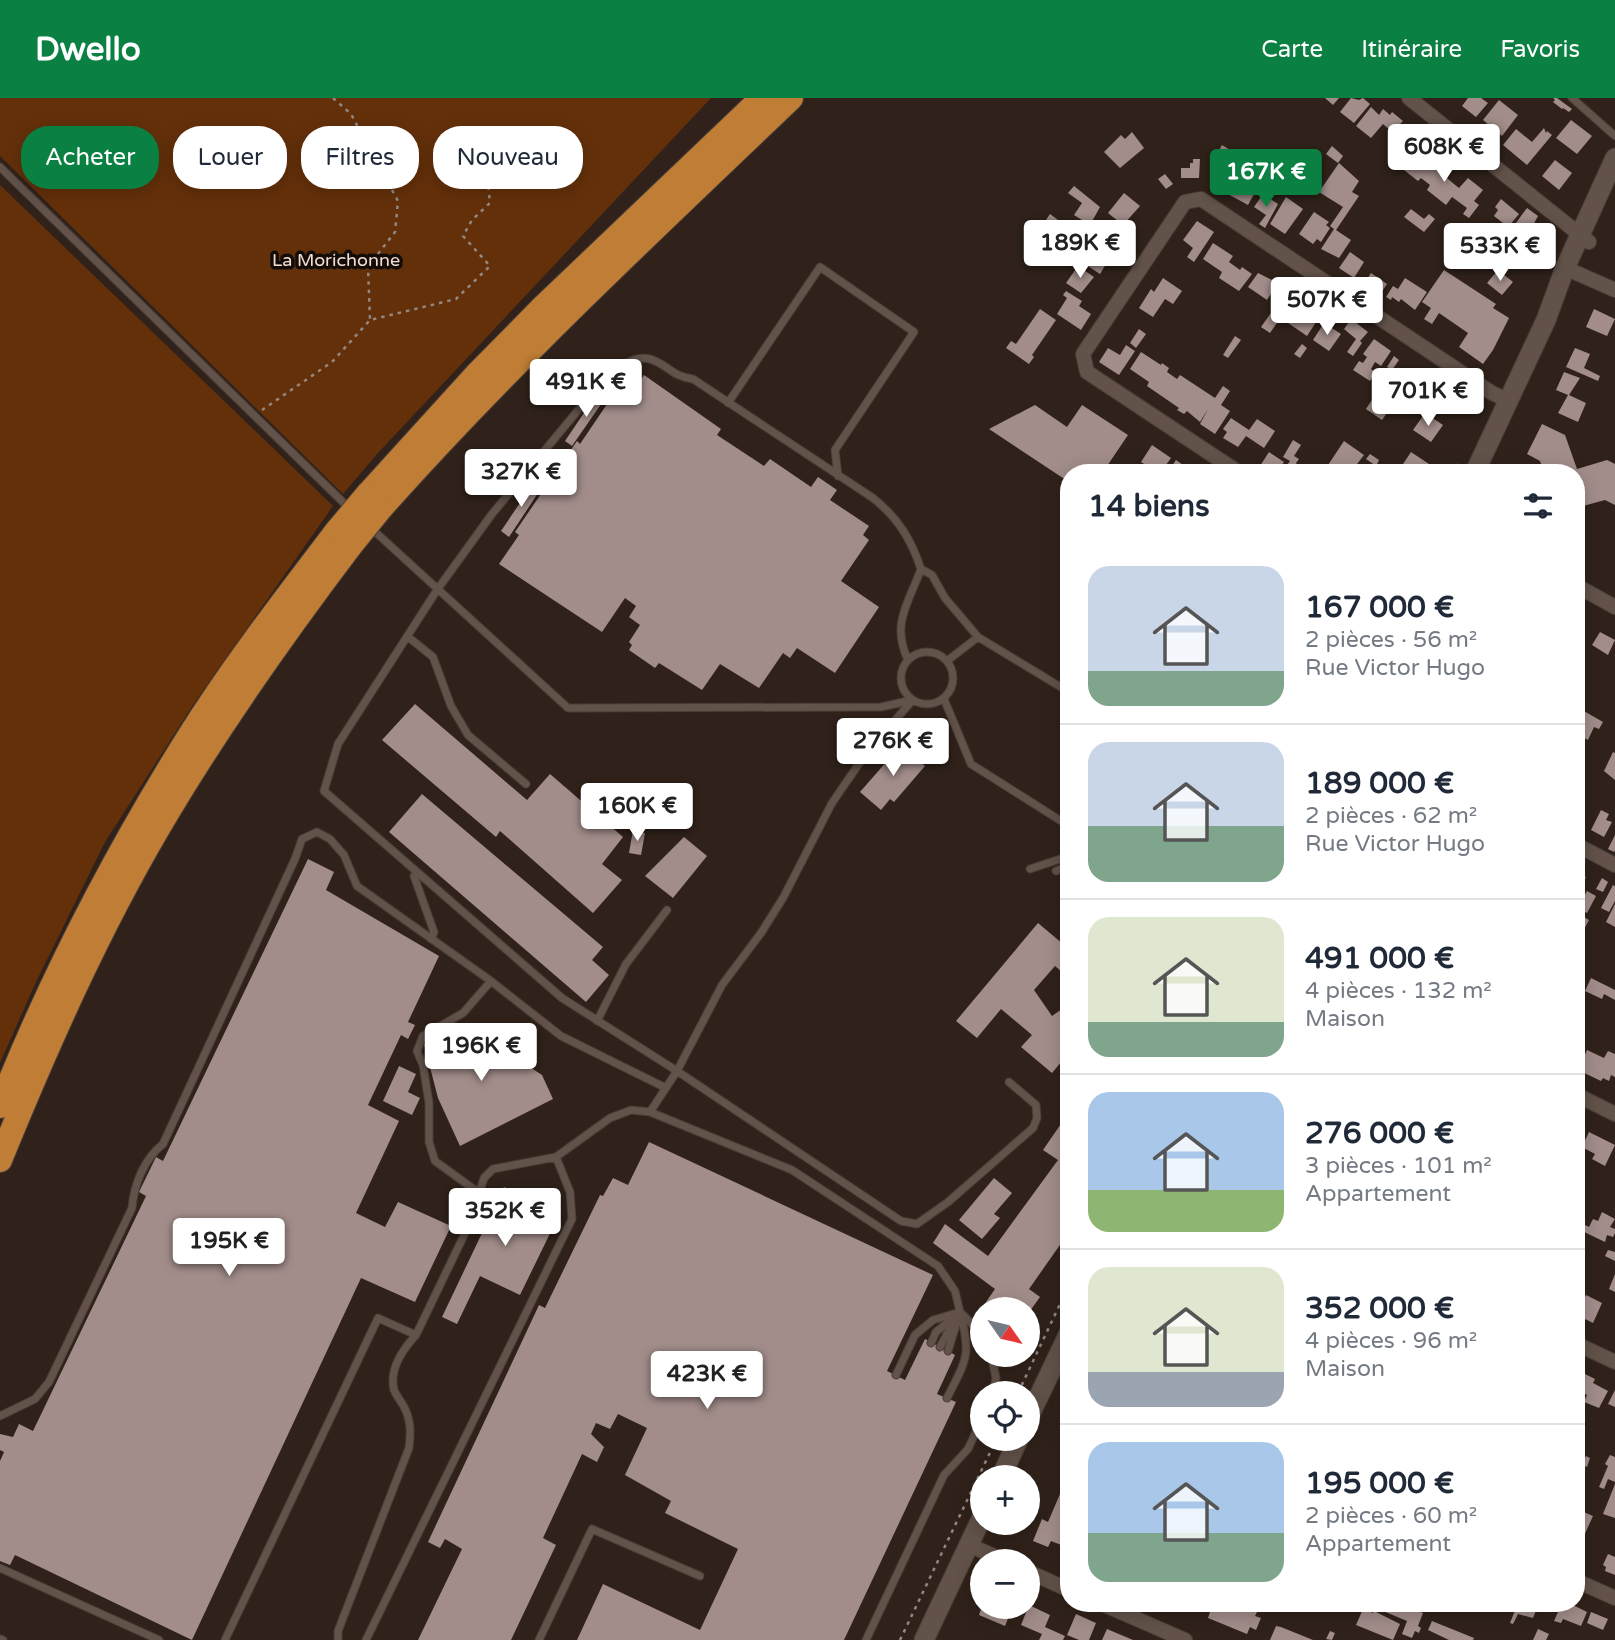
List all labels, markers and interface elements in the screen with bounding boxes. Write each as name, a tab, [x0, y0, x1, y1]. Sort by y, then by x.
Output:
text: Dwello	[35, 30, 141, 69]
text: Carte	[1261, 35, 1323, 64]
text: Itinéraire	[1361, 35, 1462, 64]
text: Favoris	[1500, 35, 1580, 64]
pin: 608K €	[1387, 125, 1501, 184]
chip: Acheter	[21, 126, 159, 189]
chip: Louer	[173, 126, 287, 189]
chip: Filtres	[301, 126, 419, 189]
chip: Nouveau	[433, 126, 583, 189]
text: 608K €	[1404, 133, 1484, 161]
pin: 167K €	[1209, 150, 1323, 209]
text: 167K €	[1226, 158, 1306, 186]
pin: 189K €	[1023, 220, 1137, 280]
pin: 533K €	[1443, 223, 1557, 283]
text: 189K €	[1040, 229, 1120, 257]
text: 533K €	[1460, 232, 1540, 260]
park label: La Morichonne	[272, 249, 400, 271]
pin: 507K €	[1270, 278, 1384, 337]
text: 507K €	[1287, 286, 1367, 314]
pin: 491K €	[529, 360, 643, 419]
text: 491K €	[546, 368, 626, 396]
pin: 701K €	[1371, 368, 1485, 428]
text: 701K €	[1388, 377, 1468, 405]
pin: 327K €	[464, 450, 578, 509]
text: 327K €	[481, 458, 561, 486]
icon: filters	[1519, 487, 1557, 525]
text: 14 biens	[1088, 488, 1210, 525]
text: 167 000 €	[1305, 589, 1454, 626]
icon: home	[1144, 594, 1228, 678]
text: 2 pièces · 56 m²	[1305, 626, 1477, 654]
text: Rue Victor Hugo	[1305, 654, 1485, 682]
pin: 276K €	[836, 718, 950, 778]
text: 276K €	[853, 727, 933, 755]
text: 189 000 €	[1305, 765, 1454, 802]
icon: home	[1144, 770, 1228, 854]
pin: 160K €	[580, 784, 694, 843]
text: 160K €	[597, 792, 677, 820]
text: 2 pièces · 62 m²	[1305, 802, 1477, 830]
text: Rue Victor Hugo	[1305, 830, 1485, 858]
text: 491 000 €	[1305, 940, 1454, 977]
icon: home	[1144, 945, 1228, 1029]
text: 4 pièces · 132 m²	[1305, 977, 1492, 1005]
text: Maison	[1305, 1005, 1385, 1033]
pin: 196K €	[424, 1024, 538, 1083]
text: 196K €	[441, 1032, 521, 1060]
text: 276 000 €	[1305, 1115, 1454, 1152]
icon: home	[1144, 1120, 1228, 1204]
text: 3 pièces · 101 m²	[1305, 1152, 1492, 1180]
text: Appartement	[1305, 1180, 1451, 1208]
pin: 352K €	[448, 1188, 562, 1248]
text: 352K €	[465, 1197, 545, 1225]
pin: 195K €	[172, 1218, 286, 1278]
text: 195K €	[189, 1227, 269, 1255]
text: 352 000 €	[1305, 1290, 1454, 1327]
icon: home	[1144, 1295, 1228, 1379]
north arrow	[970, 1297, 1040, 1367]
map controls	[970, 1297, 1040, 1619]
text: 4 pièces · 96 m²	[1305, 1327, 1477, 1355]
pin: 423K €	[650, 1352, 764, 1411]
text: Maison	[1305, 1355, 1385, 1383]
text: 423K €	[667, 1360, 747, 1388]
button: locate	[970, 1381, 1040, 1451]
button: +	[970, 1465, 1040, 1535]
text: 195 000 €	[1305, 1465, 1454, 1502]
icon: home	[1144, 1470, 1228, 1554]
text: 2 pièces · 60 m²	[1305, 1502, 1477, 1530]
text: Appartement	[1305, 1530, 1451, 1558]
button: −	[970, 1549, 1040, 1619]

